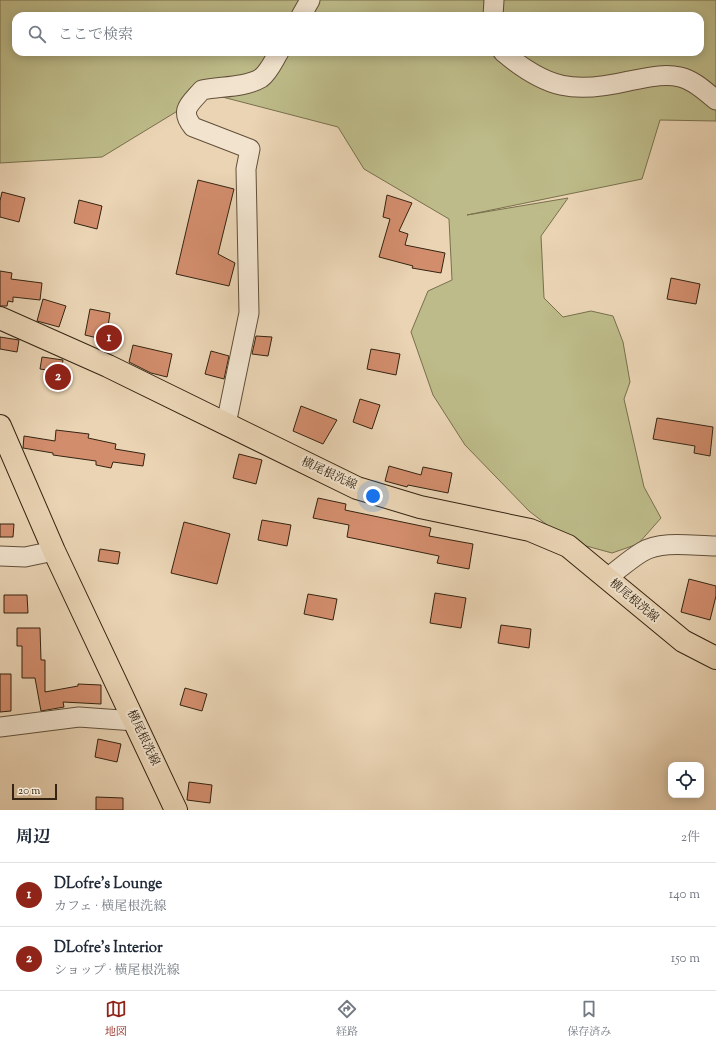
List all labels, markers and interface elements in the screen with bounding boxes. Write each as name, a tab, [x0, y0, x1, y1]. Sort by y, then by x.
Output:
search box	[12, 12, 704, 56]
icon: search	[26, 23, 48, 45]
text: ここで検索	[58, 25, 133, 46]
pin: 1	[96, 323, 122, 353]
pin: 2	[45, 362, 71, 392]
street label: 横尾根洗線	[298, 453, 360, 495]
your location	[363, 486, 383, 506]
street label: 横尾根洗線	[605, 575, 663, 627]
street label: 横尾根洗線	[122, 707, 164, 769]
map controls	[668, 762, 704, 798]
button: locate	[668, 762, 704, 798]
scale bar	[12, 782, 57, 801]
text: 20 m	[18, 783, 40, 799]
text: 周辺	[16, 826, 50, 850]
text: 2件	[681, 829, 700, 847]
text: DLofre's Lounge	[54, 874, 162, 895]
text: 1	[27, 886, 31, 904]
text: 140 m	[669, 886, 700, 904]
text: カフェ · 横尾根洗線	[54, 898, 166, 916]
text: DLofre's Interior	[54, 938, 163, 959]
text: 2	[26, 950, 32, 968]
text: 150 m	[671, 950, 700, 968]
text: ショップ · 横尾根洗線	[54, 962, 180, 980]
tab: 地図	[105, 998, 127, 1040]
tab: 経路	[336, 998, 358, 1040]
tab: 保存済み	[567, 998, 611, 1040]

